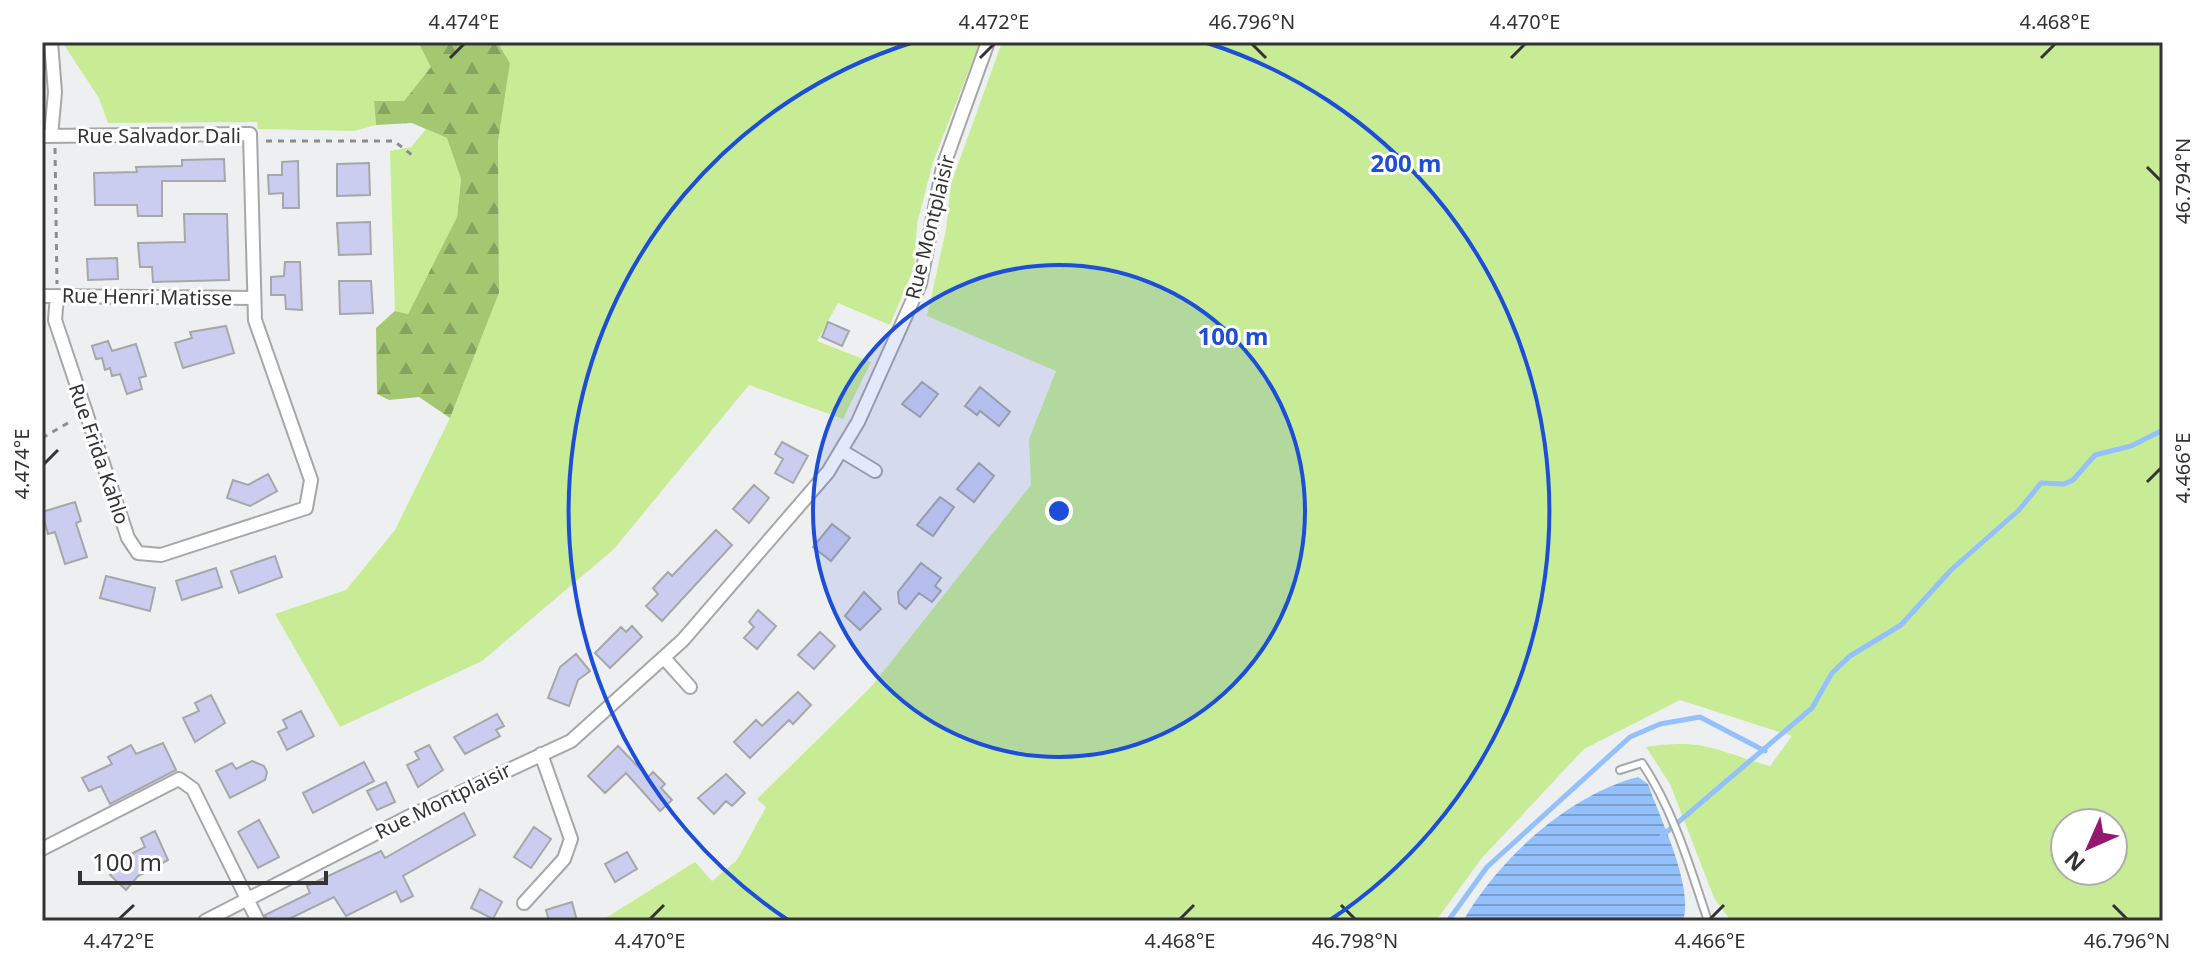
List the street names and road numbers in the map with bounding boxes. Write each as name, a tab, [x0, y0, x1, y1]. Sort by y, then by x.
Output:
street label: Rue Salvador Dali	[77, 122, 241, 149]
street label: Rue Montplaisir	[899, 152, 961, 302]
street label: Rue Henri Matisse	[62, 282, 233, 311]
street label: Rue Frida Kahlo	[63, 380, 136, 528]
street label: Rue Montplaisir	[370, 756, 515, 845]

